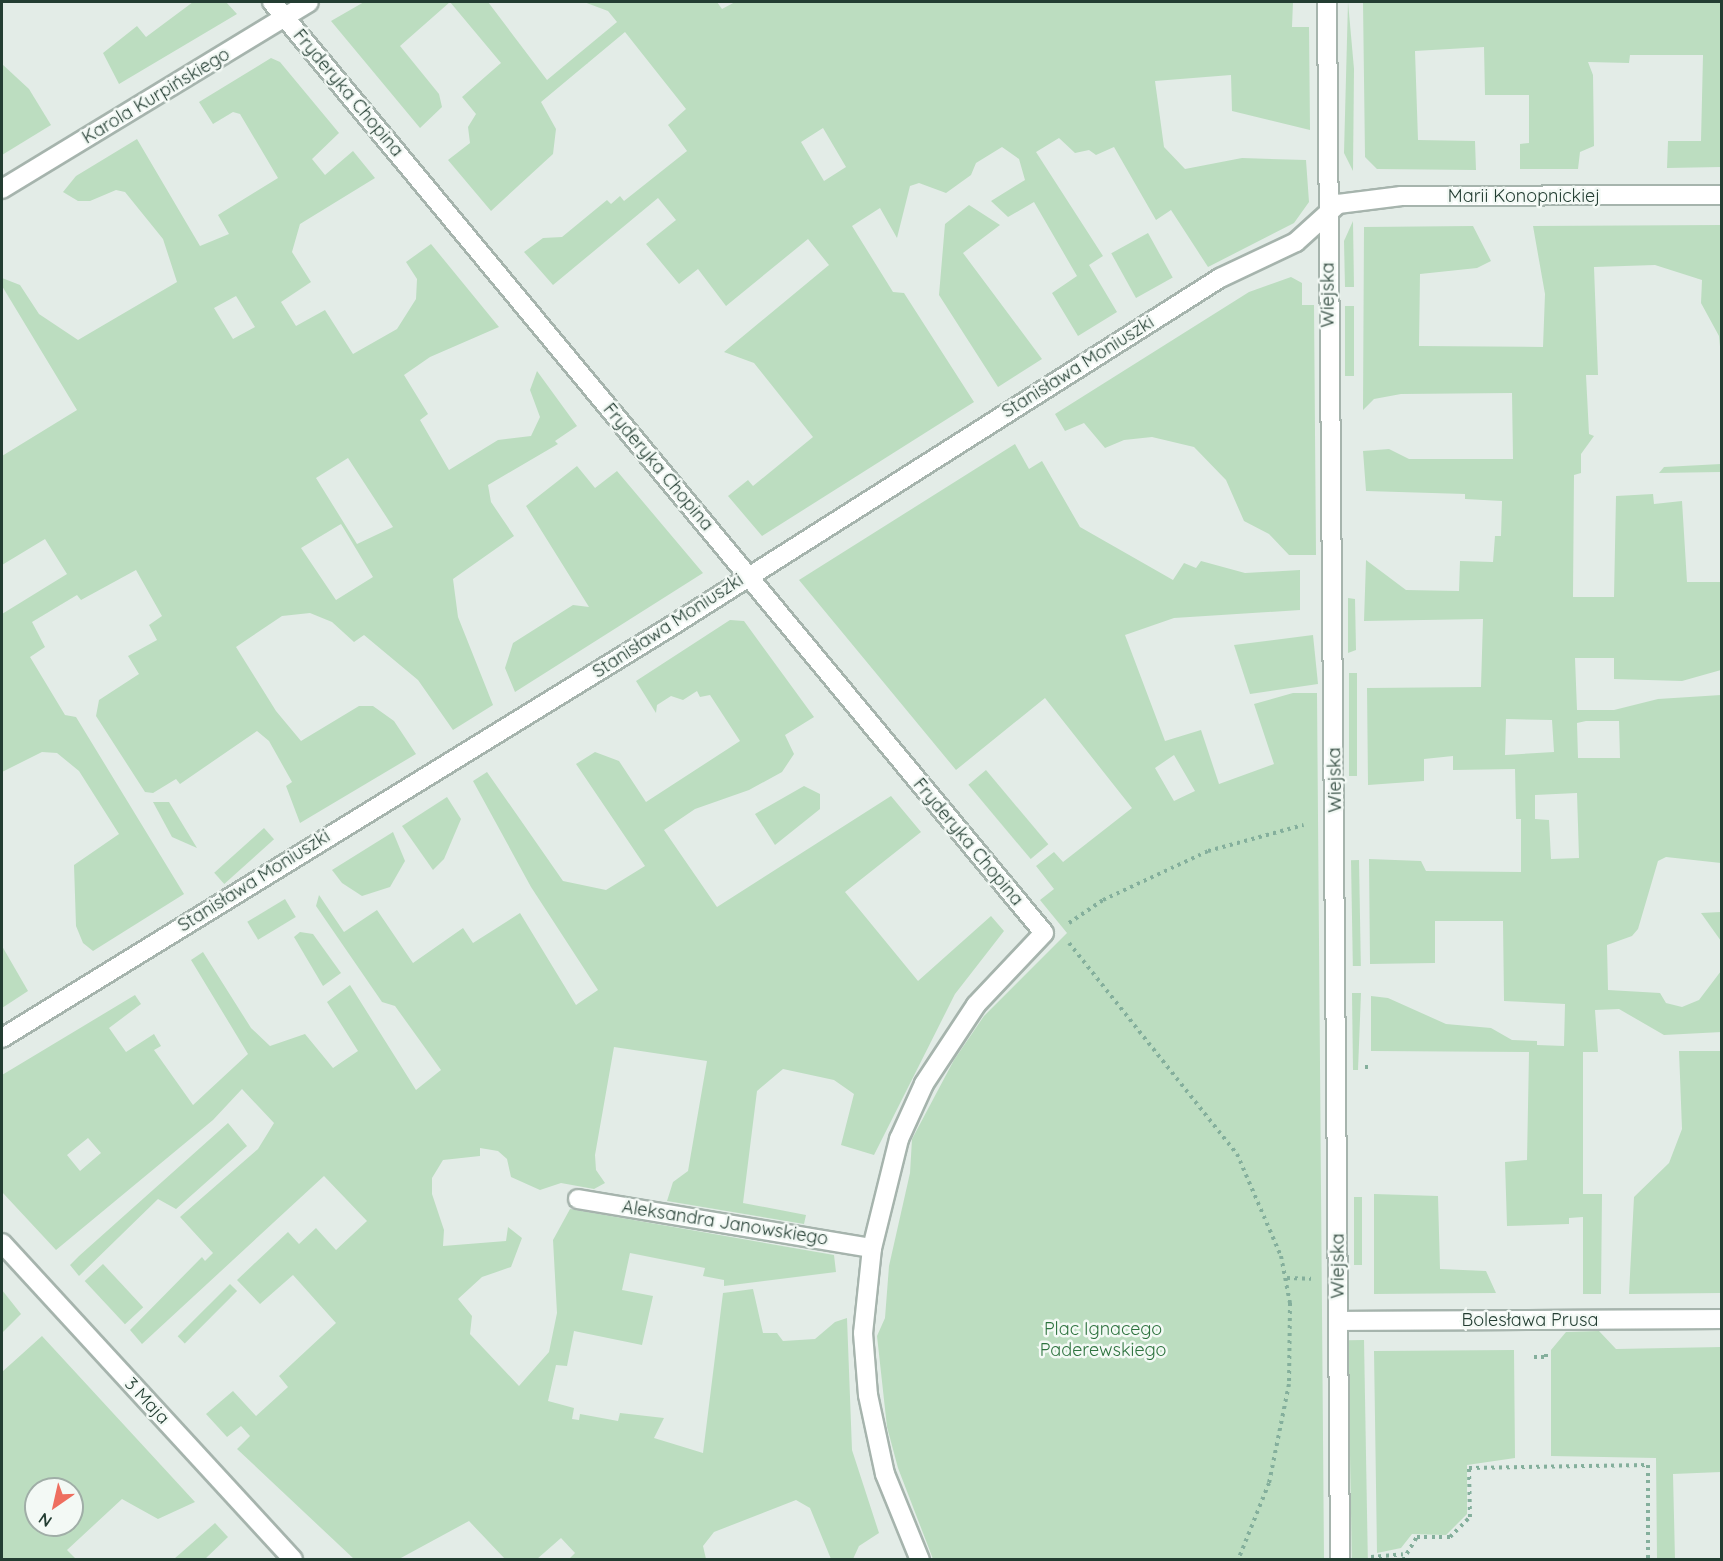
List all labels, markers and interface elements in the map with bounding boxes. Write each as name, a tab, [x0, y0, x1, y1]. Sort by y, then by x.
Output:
street label: Fryderyka Chopina	[288, 25, 408, 161]
street label: Karola Kurpińskiego	[78, 43, 234, 149]
street label: Marii Konopnickiej	[1448, 185, 1600, 207]
street label: Wiejska	[1317, 262, 1339, 328]
street label: Stanisława Moniuszki	[998, 311, 1158, 423]
street label: Fryderyka Chopina	[598, 399, 718, 535]
street label: Stanisława Moniuszki	[589, 569, 747, 683]
street label: Wiejska	[1324, 747, 1346, 813]
street label: Fryderyka Chopina	[908, 774, 1028, 910]
street label: Stanisława Moniuszki	[174, 825, 334, 937]
street label: Aleksandra Janowskiego	[620, 1196, 830, 1250]
street label: Wiejska	[1327, 1233, 1349, 1299]
street label: Bolesława Prusa	[1462, 1309, 1598, 1331]
park label: Plac Ignacego Paderewskiego	[1040, 1319, 1166, 1362]
street label: 3 Maja	[120, 1373, 174, 1429]
north arrow	[24, 1477, 84, 1537]
text: N	[35, 1509, 56, 1532]

